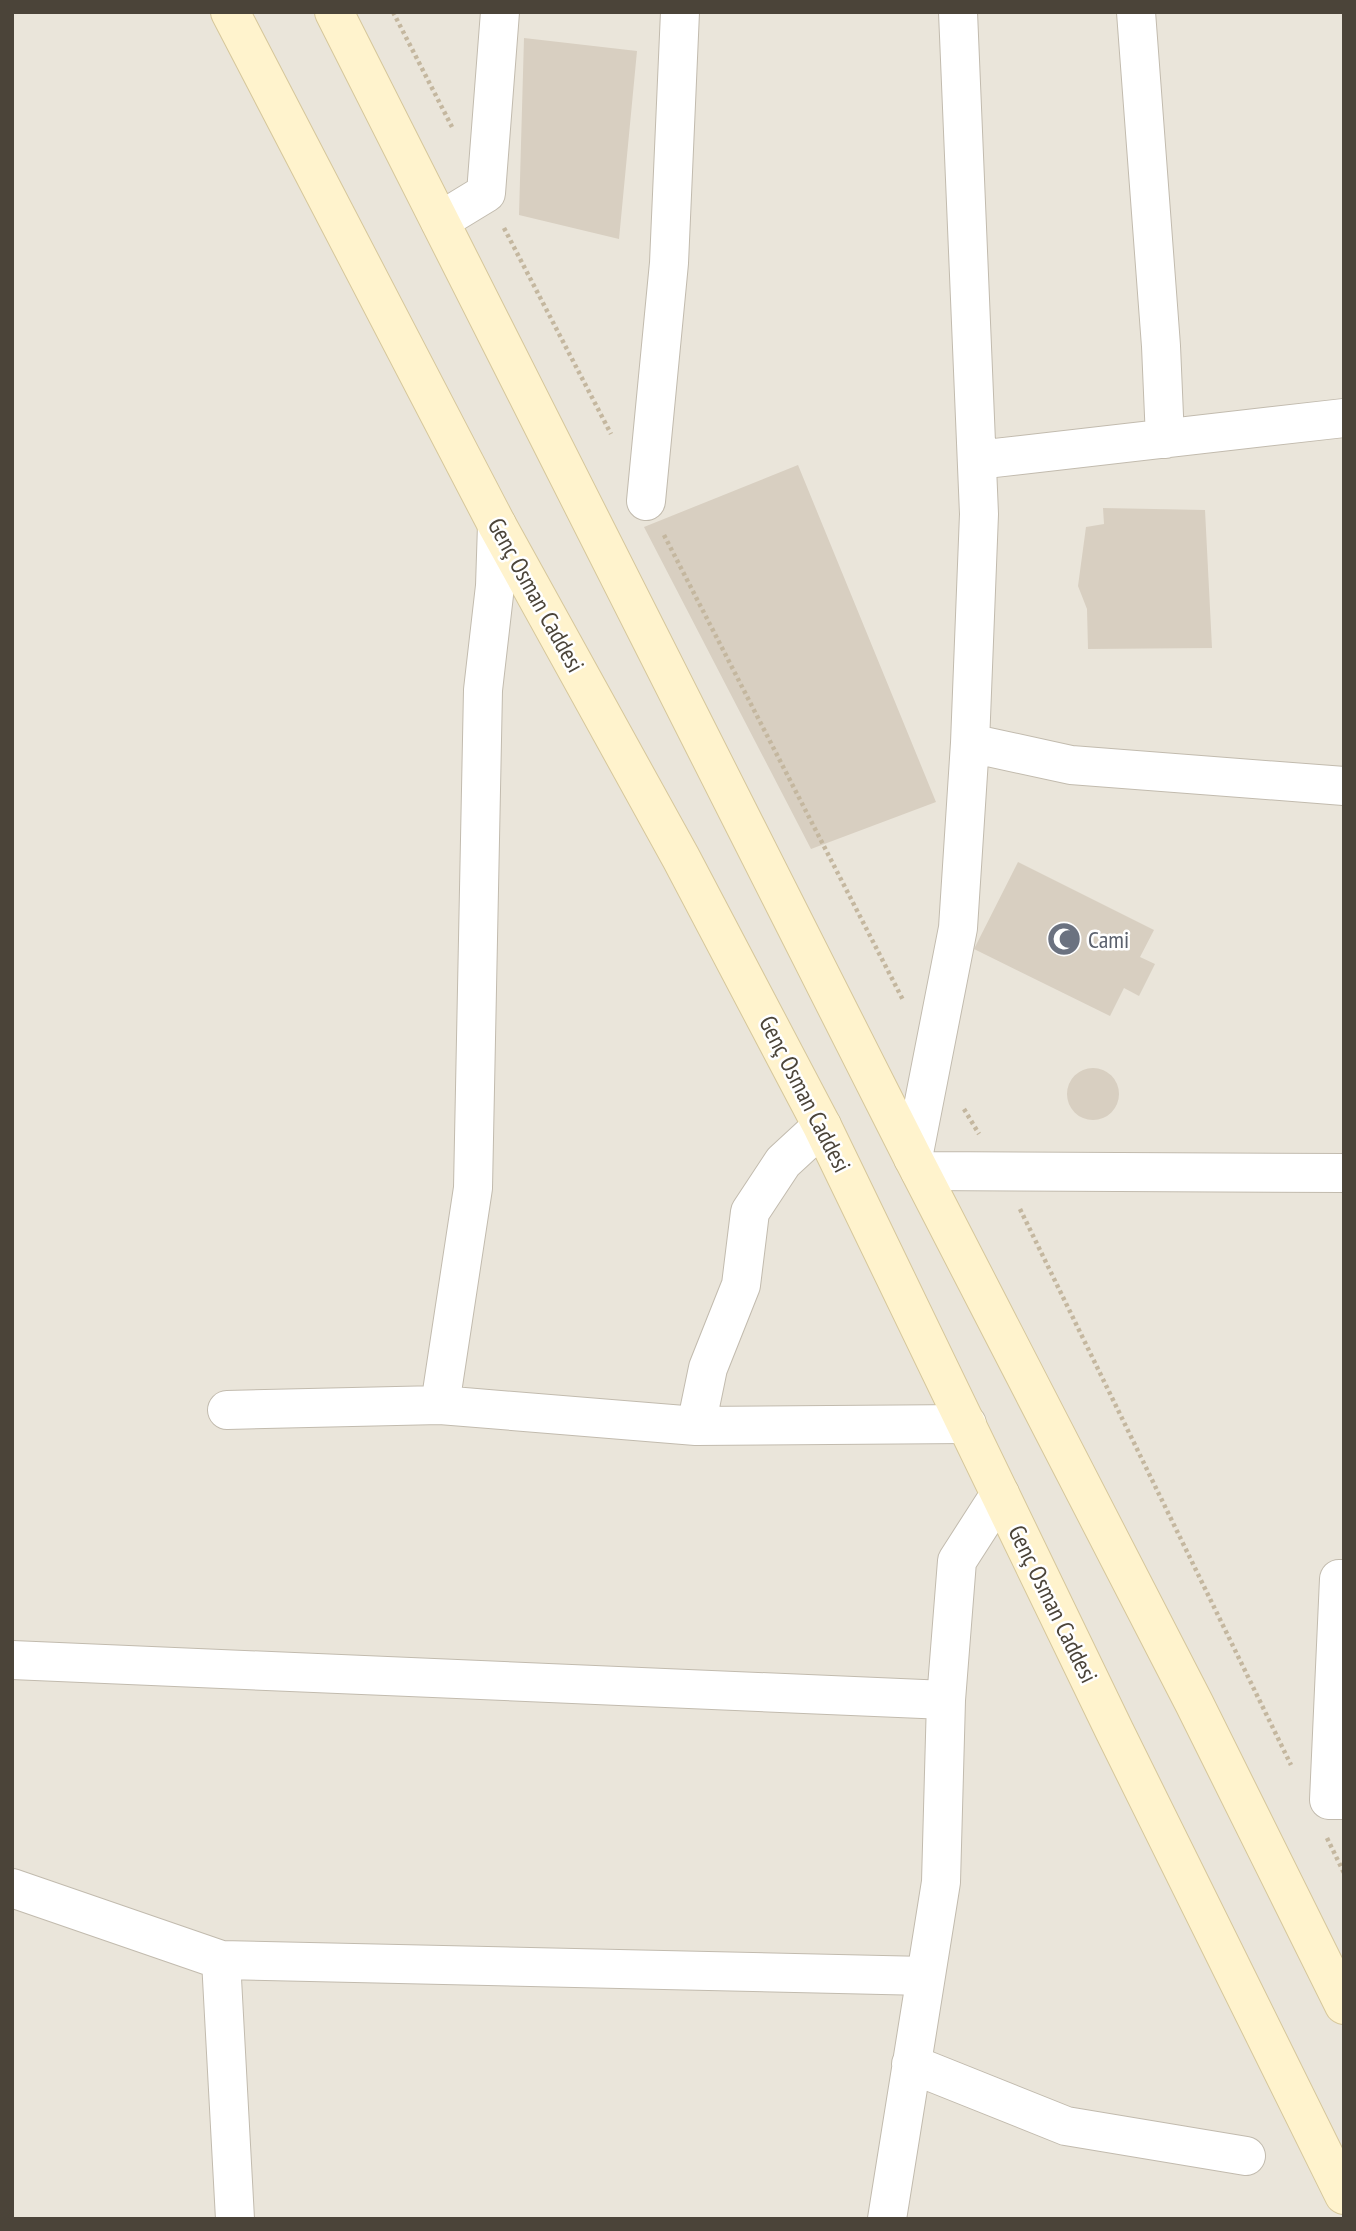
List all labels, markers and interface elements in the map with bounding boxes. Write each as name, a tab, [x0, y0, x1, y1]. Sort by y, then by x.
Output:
street label: Genç Osman Caddesi	[481, 512, 591, 678]
mosque icon: Cami	[1045, 920, 1083, 958]
place label: Cami	[1088, 924, 1129, 955]
street label: Genç Osman Caddesi	[752, 1010, 858, 1178]
street label: Genç Osman Caddesi	[1001, 1520, 1105, 1688]

